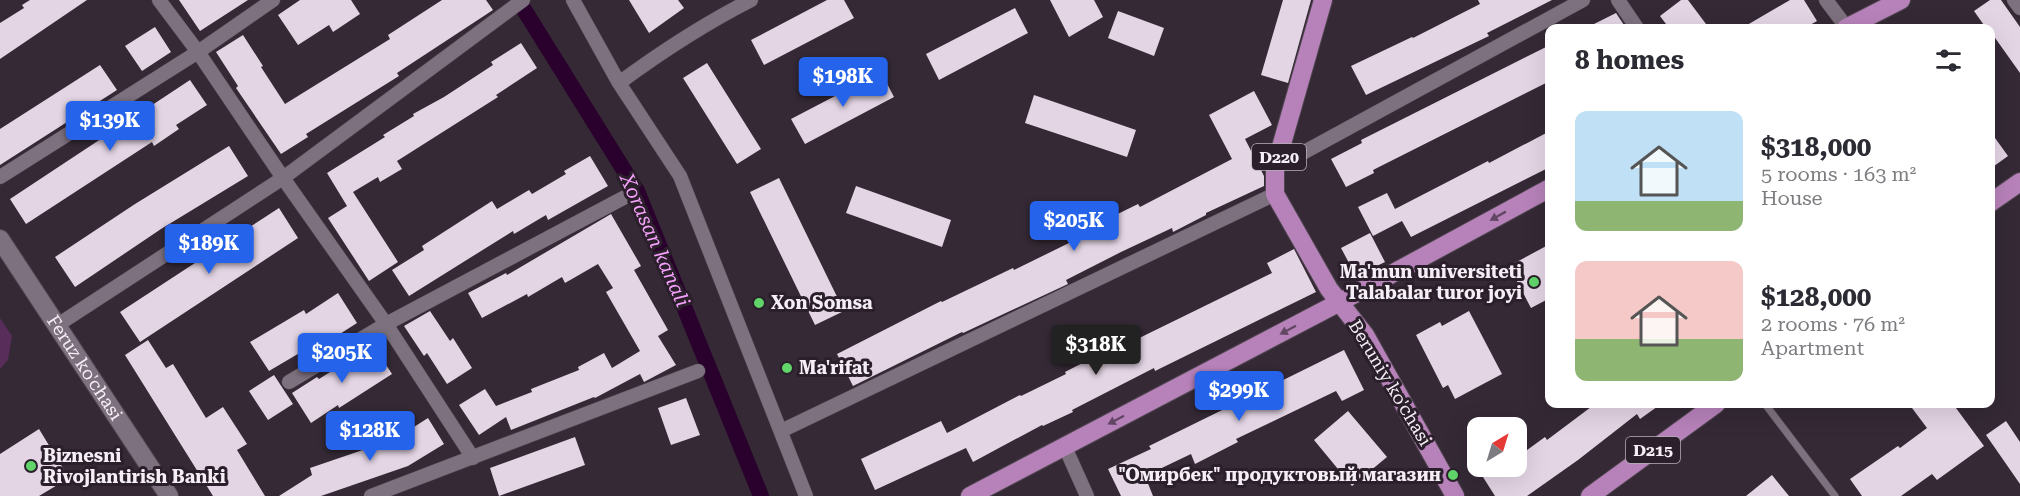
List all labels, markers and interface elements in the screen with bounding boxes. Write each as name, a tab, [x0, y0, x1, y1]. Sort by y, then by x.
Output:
icon: filters	[1932, 44, 1965, 77]
text: 8 homes	[1575, 45, 1684, 75]
pin: $198K	[801, 57, 885, 108]
text: $198K	[813, 64, 873, 88]
pin: $139K	[68, 101, 152, 152]
text: $139K	[80, 108, 140, 132]
text: $318,000	[1761, 132, 1871, 162]
icon: home	[1623, 135, 1695, 207]
road number: D220	[1252, 144, 1306, 170]
text: 5 rooms · 163 m²	[1761, 162, 1916, 186]
water label: Xorasan kanali	[614, 169, 695, 310]
text: House	[1761, 186, 1823, 210]
pin: $205K	[1032, 201, 1116, 252]
text: $205K	[1044, 208, 1104, 232]
one-way arrow	[1489, 211, 1506, 221]
pin: $189K	[167, 224, 251, 275]
text: $189K	[179, 231, 239, 255]
place label: Ma'mun universiteti Talabalar turor joyi	[1340, 261, 1522, 303]
marker: Ma'mun universiteti Talabalar turor joyi	[1527, 275, 1541, 289]
text: $128,000	[1761, 282, 1871, 312]
icon: home	[1623, 285, 1695, 357]
place label: Xon Somsa	[771, 292, 873, 313]
marker: Xon Somsa	[752, 296, 766, 310]
street label: Feruz ko'chasi	[43, 311, 127, 424]
text: 2 rooms · 76 m²	[1761, 312, 1905, 336]
street label: Beruniy ko'chasi	[1345, 316, 1436, 450]
one-way arrow	[1279, 324, 1297, 334]
pin: $318K	[1054, 325, 1138, 376]
text: $318K	[1066, 332, 1126, 356]
pin: $205K	[300, 333, 384, 384]
text: Apartment	[1761, 336, 1864, 360]
text: $205K	[312, 340, 372, 364]
place label: Ma'rifat	[799, 357, 870, 378]
marker: Ma'rifat	[780, 361, 794, 375]
pin: $299K	[1197, 371, 1281, 422]
text: $299K	[1209, 378, 1269, 402]
pin: $128K	[328, 411, 412, 462]
one-way arrow	[1107, 415, 1124, 425]
north arrow	[1467, 417, 1527, 477]
map controls	[1467, 417, 1527, 477]
text: $128K	[340, 418, 400, 442]
road number: D215	[1626, 437, 1680, 463]
place label: Biznesni Rivojlantirish Banki	[43, 445, 226, 487]
marker: Biznesni Rivojlantirish Banki	[24, 459, 38, 473]
place label: "Омирбек" продуктовый магазин	[1118, 464, 1441, 485]
marker: "Омирбек" продуктовый магазин	[1446, 468, 1460, 482]

